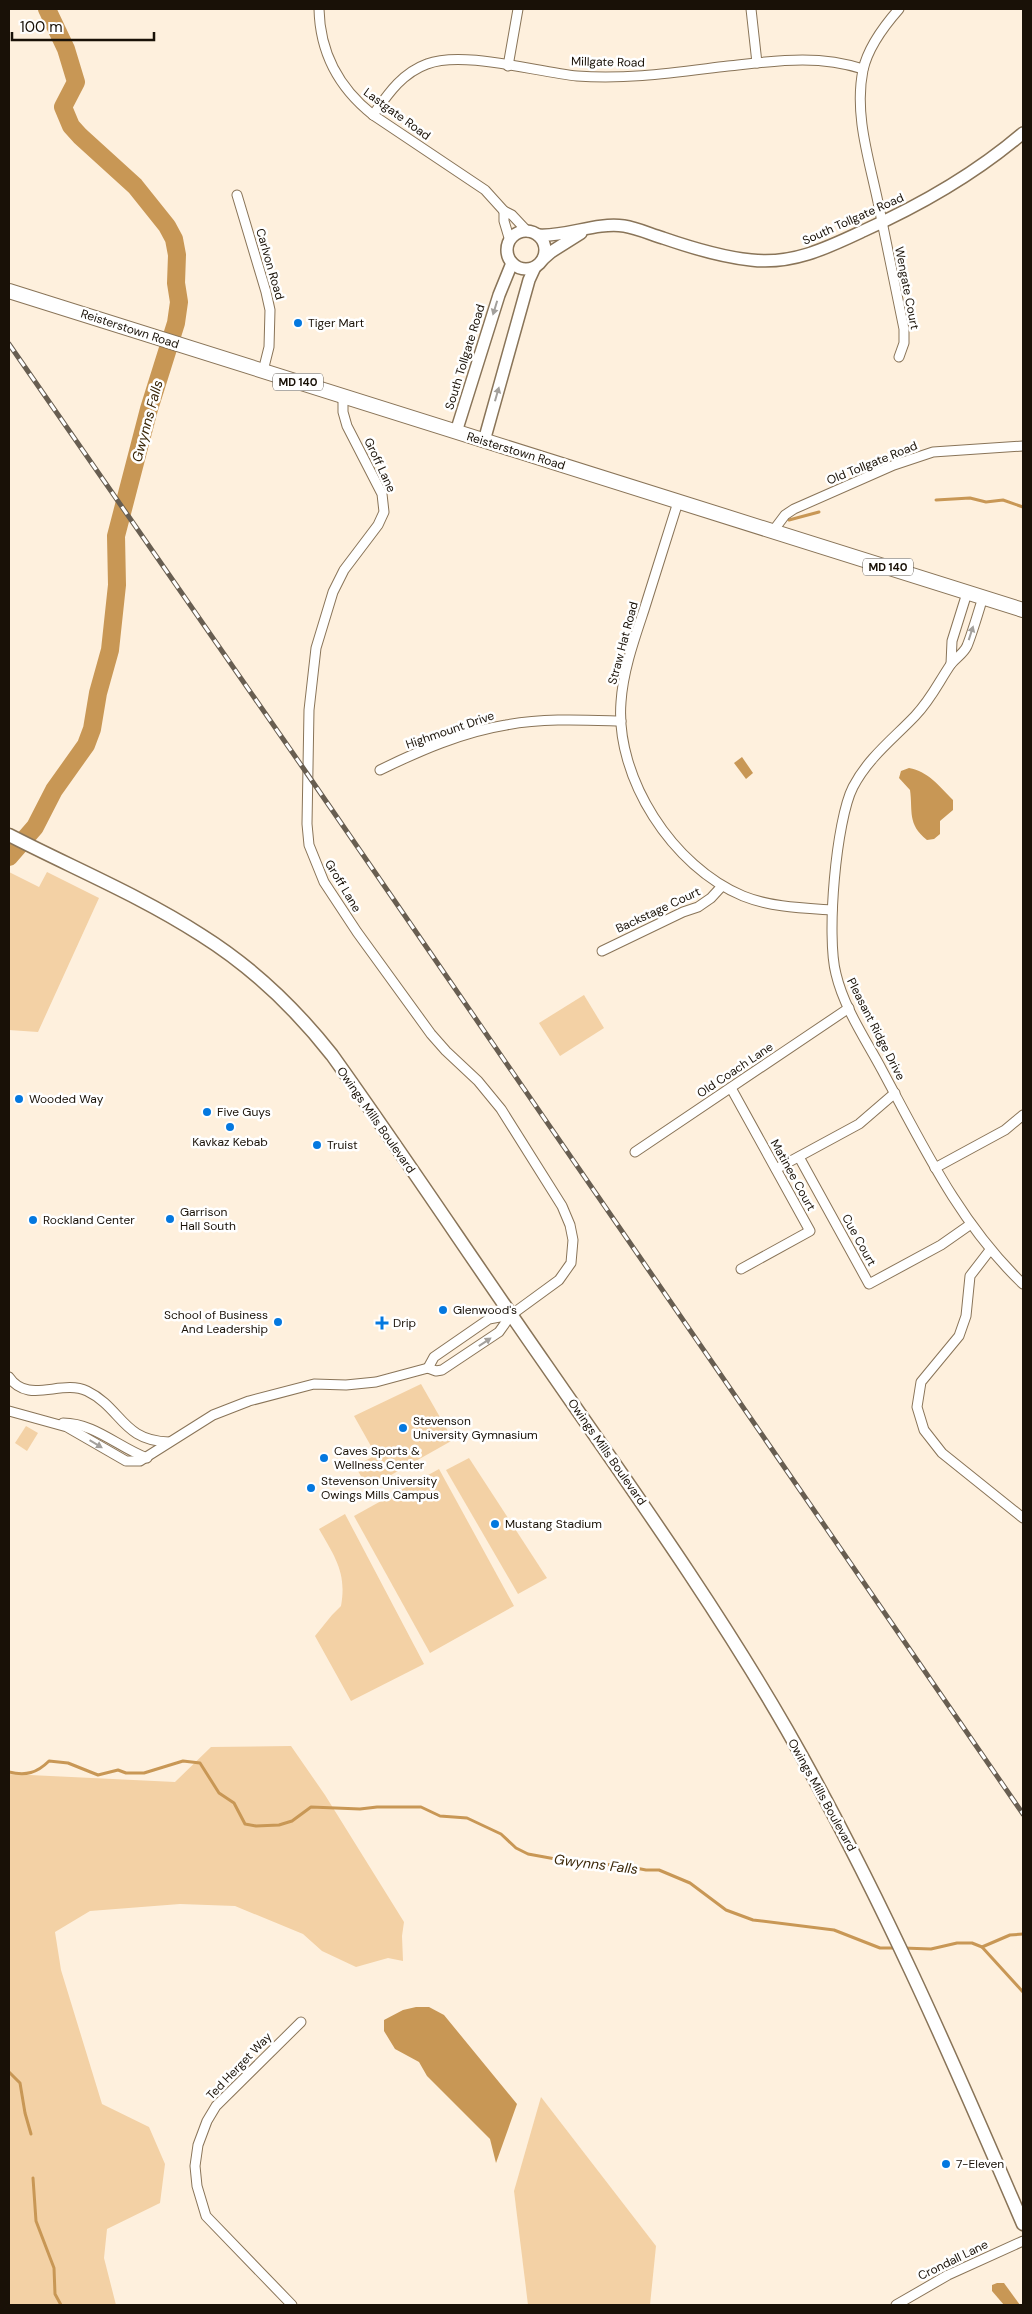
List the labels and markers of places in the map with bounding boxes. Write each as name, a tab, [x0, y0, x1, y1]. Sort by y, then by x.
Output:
place label: Tiger Mart	[308, 315, 365, 331]
marker: Tiger Mart	[292, 317, 304, 329]
place label: Wooded Way	[29, 1091, 104, 1107]
marker: Wooded Way	[13, 1093, 25, 1105]
place label: Five Guys	[217, 1104, 271, 1120]
marker: Five Guys	[201, 1106, 213, 1118]
marker: Kavkaz Kebab	[224, 1121, 236, 1133]
place label: Kavkaz Kebab	[192, 1134, 268, 1150]
place label: Truist	[327, 1137, 358, 1153]
marker: Truist	[311, 1139, 323, 1151]
place label: Garrison Hall South	[180, 1204, 236, 1234]
place label: Rockland Center	[43, 1212, 135, 1228]
marker: Garrison Hall South	[164, 1213, 176, 1225]
marker: Rockland Center	[27, 1214, 39, 1226]
place label: Glenwood's	[453, 1302, 517, 1318]
marker: Glenwood's	[437, 1304, 449, 1316]
place label: School of Business And Leadership	[164, 1307, 268, 1337]
place label: Drip	[393, 1315, 416, 1331]
marker: School of Business And Leadership	[272, 1316, 284, 1328]
marker: Drip	[375, 1316, 389, 1330]
place label: Stevenson University Gymnasium	[413, 1413, 538, 1443]
marker: Stevenson University Gymnasium	[397, 1422, 409, 1434]
place label: Caves Sports & Wellness Center	[334, 1443, 425, 1473]
marker: Caves Sports & Wellness Center	[318, 1452, 330, 1464]
place label: Stevenson University Owings Mills Campus	[321, 1473, 439, 1503]
marker: Stevenson University Owings Mills Campus	[305, 1482, 317, 1494]
place label: Mustang Stadium	[505, 1516, 602, 1532]
marker: Mustang Stadium	[489, 1518, 501, 1530]
place label: 7-Eleven	[956, 2156, 1004, 2172]
marker: 7-Eleven	[940, 2158, 952, 2170]

